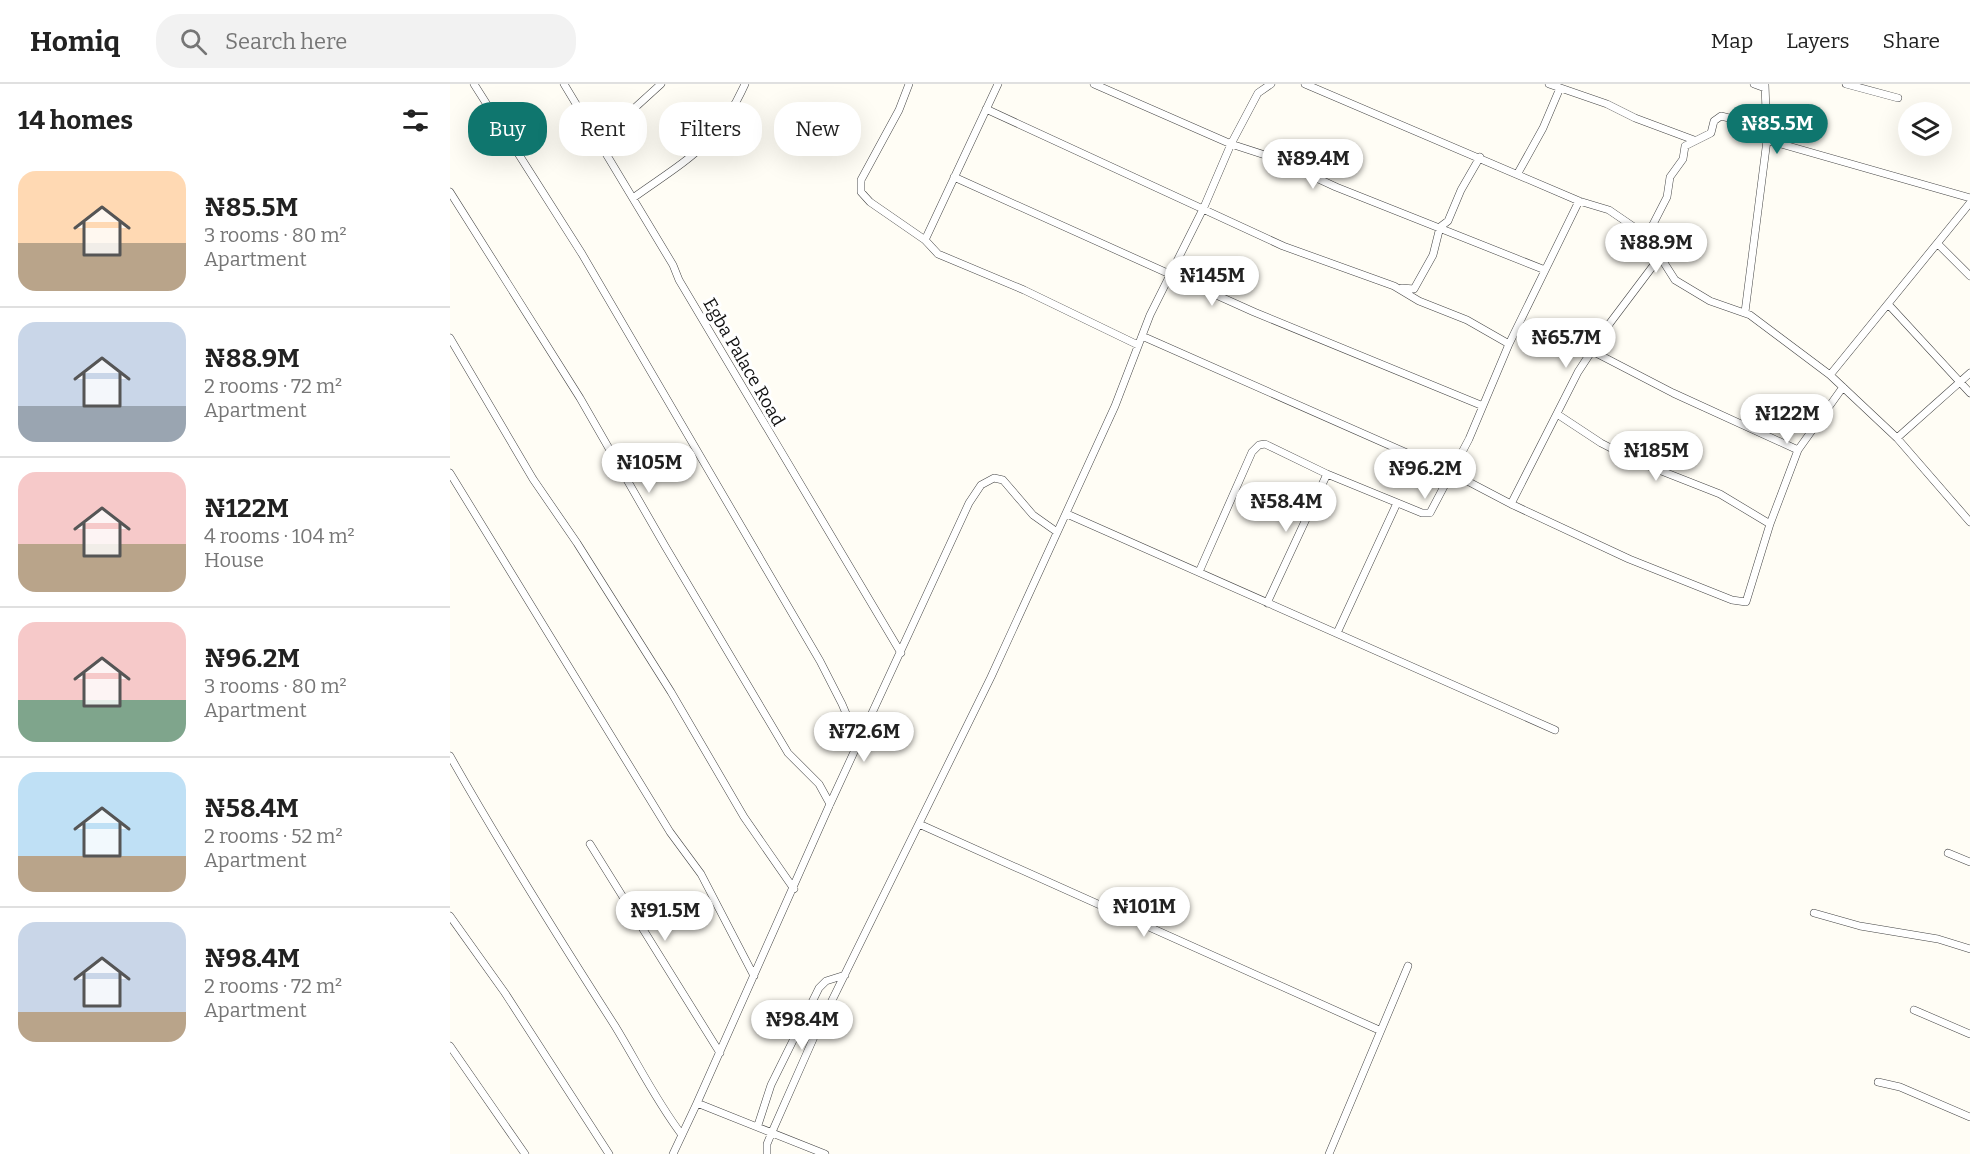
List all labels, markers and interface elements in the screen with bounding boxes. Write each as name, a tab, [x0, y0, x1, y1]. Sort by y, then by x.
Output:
search box	[156, 14, 576, 68]
text: Homiq	[30, 25, 120, 58]
icon: search	[177, 25, 210, 58]
text: Search here	[225, 28, 347, 55]
text: Map	[1711, 28, 1753, 54]
text: Layers	[1786, 28, 1850, 54]
text: Share	[1883, 28, 1940, 54]
chip: Buy	[468, 102, 547, 156]
chip: Rent	[559, 102, 647, 156]
chip: Filters	[659, 102, 762, 156]
chip: New	[774, 102, 861, 156]
map controls	[1898, 102, 1952, 156]
button: layers	[1898, 102, 1952, 156]
icon: filters	[399, 104, 432, 137]
pin: ₦85.5M	[1728, 104, 1826, 155]
text: 14 homes	[18, 105, 133, 136]
text: ₦85.5M	[1741, 111, 1813, 135]
pin: ₦89.4M	[1264, 139, 1362, 190]
text: ₦89.4M	[1276, 146, 1350, 170]
text: ₦85.5M	[204, 192, 298, 223]
icon: home	[66, 195, 138, 267]
text: 3 rooms · 80 m²	[204, 223, 347, 247]
pin: ₦88.9M	[1607, 223, 1705, 274]
text: ₦88.9M	[1619, 230, 1693, 254]
text: Apartment	[204, 247, 307, 271]
pin: ₦145M	[1170, 256, 1254, 307]
text: ₦145M	[1179, 263, 1245, 287]
street label: Egba Palace Road	[698, 294, 790, 430]
pin: ₦65.7M	[1517, 318, 1615, 369]
text: ₦65.7M	[1531, 325, 1601, 349]
text: ₦88.9M	[204, 343, 300, 374]
icon: home	[66, 346, 138, 418]
text: 2 rooms · 72 m²	[204, 374, 342, 398]
pin: ₦122M	[1745, 394, 1829, 445]
text: Apartment	[204, 398, 307, 422]
text: ₦122M	[1754, 401, 1820, 425]
pin: ₦185M	[1614, 431, 1698, 482]
text: ₦185M	[1623, 438, 1689, 462]
pin: ₦105M	[607, 443, 691, 494]
pin: ₦96.2M	[1376, 449, 1474, 500]
text: ₦105M	[616, 450, 682, 474]
text: ₦96.2M	[1388, 456, 1462, 480]
pin: ₦58.4M	[1237, 482, 1335, 533]
text: ₦58.4M	[1250, 489, 1322, 513]
text: ₦122M	[204, 493, 289, 524]
icon: home	[66, 496, 138, 568]
text: 4 rooms · 104 m²	[204, 524, 355, 548]
text: House	[204, 548, 264, 572]
text: ₦96.2M	[204, 643, 300, 674]
icon: home	[66, 646, 138, 718]
text: 3 rooms · 80 m²	[204, 674, 347, 698]
text: Apartment	[204, 698, 307, 722]
pin: ₦72.6M	[815, 712, 913, 763]
text: ₦72.6M	[828, 719, 900, 743]
text: ₦58.4M	[204, 793, 299, 824]
icon: home	[66, 796, 138, 868]
text: 2 rooms · 52 m²	[204, 824, 343, 848]
text: Apartment	[204, 848, 307, 872]
pin: ₦101M	[1102, 887, 1186, 938]
pin: ₦91.5M	[616, 891, 714, 942]
text: ₦101M	[1112, 894, 1176, 918]
text: ₦91.5M	[630, 898, 700, 922]
text: ₦98.4M	[204, 943, 300, 974]
icon: home	[66, 946, 138, 1018]
text: 2 rooms · 72 m²	[204, 974, 342, 998]
text: Apartment	[204, 998, 307, 1022]
pin: ₦98.4M	[753, 1000, 851, 1051]
text: ₦98.4M	[765, 1007, 839, 1031]

